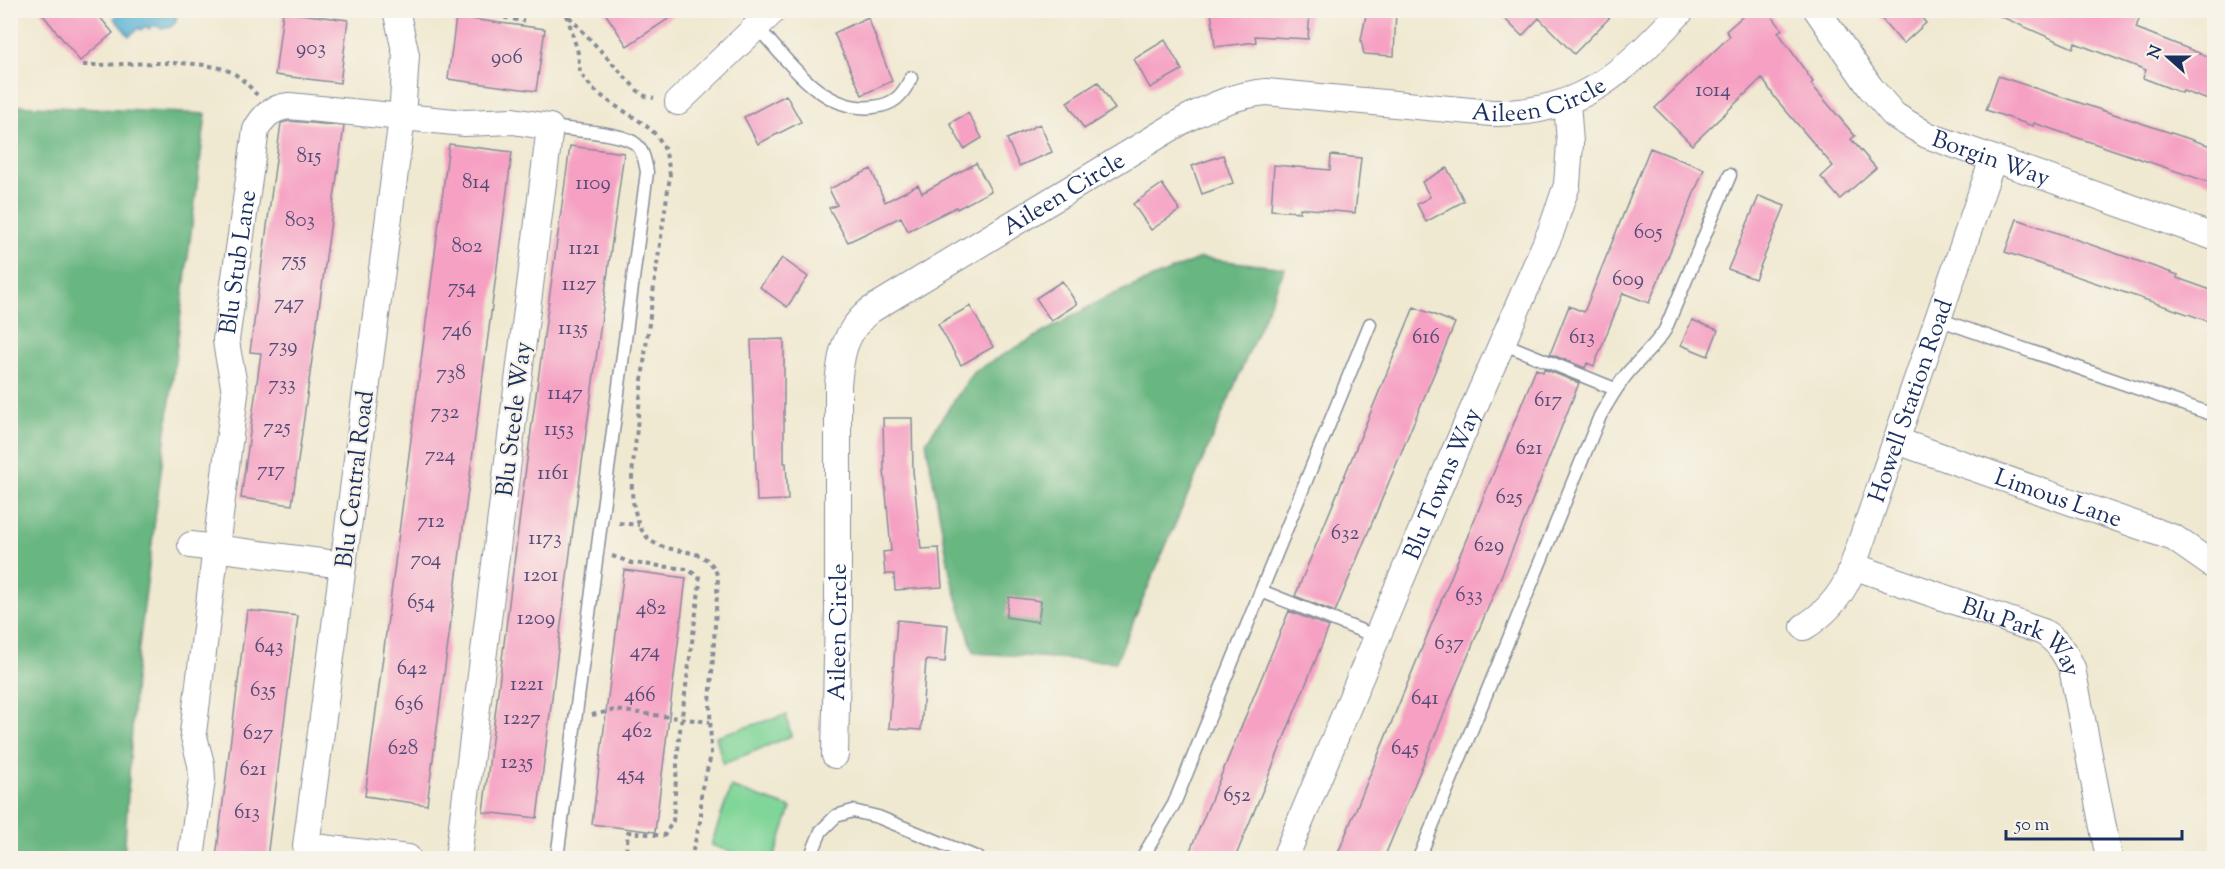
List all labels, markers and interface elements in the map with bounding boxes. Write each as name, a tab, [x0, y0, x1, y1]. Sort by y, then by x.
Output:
north arrow	[2138, 27, 2198, 87]
house number: 903	[296, 34, 326, 64]
text: N	[2143, 42, 2169, 63]
house number: 906	[491, 43, 523, 73]
street label: Aileen Circle	[1470, 70, 1613, 132]
house number: 1014	[1695, 76, 1731, 106]
street label: Borgin Way	[1927, 123, 2054, 196]
house number: 815	[297, 142, 321, 172]
street label: Aileen Circle	[997, 145, 1132, 245]
house number: 814	[462, 168, 490, 198]
house number: 1109	[575, 169, 611, 199]
street label: Blu Stub Lane	[212, 188, 266, 337]
house number: 803	[285, 206, 315, 236]
house number: 605	[1634, 218, 1662, 248]
house number: 802	[451, 232, 483, 262]
house number: 1121	[568, 234, 600, 264]
house number: 755	[281, 246, 307, 276]
house number: 609	[1612, 265, 1644, 295]
house number: 1127	[562, 270, 597, 300]
house number: 754	[448, 273, 476, 303]
house number: 747	[274, 289, 305, 319]
street label: Howell Station Road	[1861, 294, 1963, 507]
house number: 1135	[558, 314, 588, 344]
house number: 746	[442, 316, 472, 346]
house number: 616	[1412, 323, 1440, 353]
house number: 613	[1569, 323, 1595, 353]
house number: 739	[268, 332, 298, 362]
street label: Blu Steele Way	[489, 340, 541, 499]
house number: 738	[436, 359, 466, 389]
house number: 733	[268, 370, 296, 400]
house number: 1147	[547, 379, 583, 409]
house number: 617	[1534, 386, 1562, 416]
street label: Blu Central Road	[328, 388, 384, 570]
house number: 732	[431, 398, 460, 428]
street label: Blu Towns Way	[1396, 403, 1491, 565]
house number: 725	[263, 413, 291, 443]
house number: 1153	[544, 415, 574, 445]
house number: 621	[1515, 434, 1543, 464]
house number: 724	[425, 441, 455, 471]
house number: 717	[257, 456, 286, 486]
house number: 1161	[537, 459, 569, 489]
street label: Limous Lane	[1989, 461, 2126, 537]
house number: 625	[1495, 483, 1523, 513]
house number: 712	[417, 507, 445, 537]
house number: 632	[1331, 519, 1360, 549]
house number: 1173	[528, 524, 562, 554]
house number: 629	[1474, 531, 1504, 561]
house number: 704	[411, 545, 441, 575]
house number: 1201	[523, 561, 559, 591]
street label: Aileen Circle	[821, 563, 857, 701]
house number: 633	[1455, 581, 1483, 611]
house number: 654	[407, 588, 435, 618]
street label: Blu Park Way	[1957, 590, 2088, 679]
house number: 482	[636, 594, 667, 624]
house number: 1209	[517, 604, 555, 634]
house number: 637	[1434, 629, 1464, 659]
house number: 643	[254, 632, 284, 662]
house number: 474	[630, 637, 660, 667]
house number: 642	[397, 654, 427, 684]
house number: 1221	[510, 670, 544, 700]
house number: 635	[250, 676, 276, 706]
house number: 466	[624, 681, 656, 711]
house number: 641	[1411, 684, 1439, 714]
house number: 636	[394, 690, 424, 720]
house number: 1227	[503, 704, 541, 734]
house number: 462	[622, 717, 652, 747]
house number: 627	[243, 719, 274, 749]
house number: 628	[388, 734, 418, 764]
house number: 645	[1391, 734, 1419, 764]
house number: 1235	[501, 748, 533, 778]
house number: 621	[239, 755, 267, 785]
house number: 454	[617, 760, 645, 790]
house number: 652	[1223, 781, 1251, 811]
house number: 613	[234, 798, 260, 828]
scale bar	[2006, 803, 2182, 841]
text: 50 m	[2014, 813, 2050, 839]

